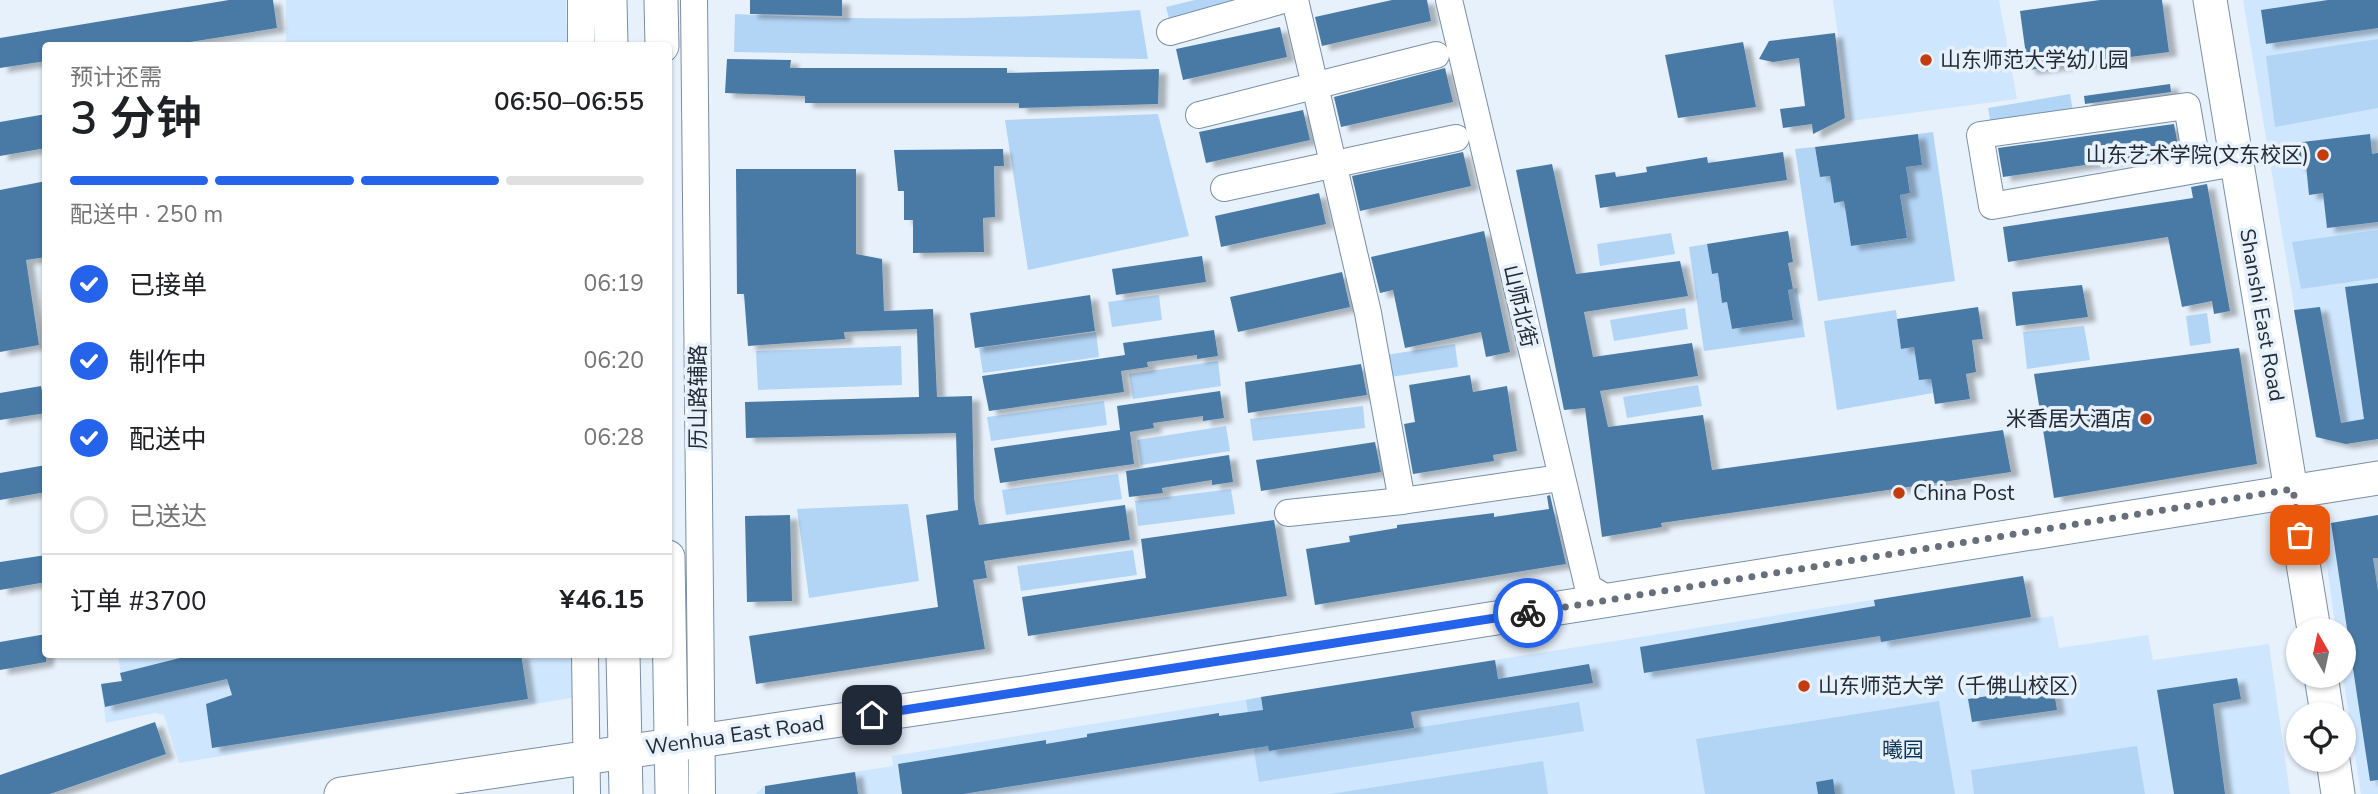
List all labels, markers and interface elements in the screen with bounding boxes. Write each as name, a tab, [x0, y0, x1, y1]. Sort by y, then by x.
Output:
place label: 山东师范大学幼儿园	[1940, 46, 2129, 74]
marker: 山东师范大学幼儿园	[1918, 52, 1934, 68]
text: 预计还需	[70, 62, 162, 93]
text: 06:50–06:55	[494, 84, 644, 119]
text: 3 分钟	[70, 87, 202, 150]
place label: 山东艺术学院(文东校区)	[2086, 141, 2309, 169]
marker: 山东艺术学院(文东校区)	[2315, 147, 2331, 163]
text: 配送中 · 250 m	[70, 199, 223, 230]
street label: Shanshi East Road	[2233, 226, 2291, 404]
street label: 山师北街	[1497, 262, 1543, 350]
icon: check	[70, 265, 108, 303]
text: 已接单	[129, 268, 207, 303]
text: 06:19	[584, 268, 644, 299]
icon: check	[70, 342, 108, 380]
text: 制作中	[129, 345, 207, 380]
text: 06:20	[584, 345, 644, 376]
street label: 历山路辅路	[684, 345, 712, 450]
place label: 米香居大酒店	[2006, 405, 2132, 433]
marker: 米香居大酒店	[2138, 411, 2154, 427]
icon: check	[70, 419, 108, 457]
text: 配送中	[129, 422, 207, 457]
text: 06:28	[584, 422, 644, 453]
place label: China Post	[1913, 479, 2015, 507]
marker: China Post	[1891, 485, 1907, 501]
text: 已送达	[129, 499, 207, 534]
pin	[2270, 505, 2330, 565]
icon: bag	[2281, 516, 2319, 554]
courier	[1493, 578, 1563, 648]
text: ¥46.15	[560, 582, 644, 617]
text: 订单 #3700	[70, 584, 207, 619]
icon: bike	[1509, 594, 1547, 632]
north arrow	[2286, 618, 2356, 688]
map controls	[2286, 618, 2356, 772]
place label: 山东师范大学（千佛山校区）	[1818, 672, 2091, 700]
marker: 山东师范大学（千佛山校区）	[1796, 678, 1812, 694]
pin	[842, 685, 902, 745]
icon: home	[853, 696, 891, 734]
button: locate	[2286, 702, 2356, 772]
street label: Wenhua East Road	[644, 709, 826, 761]
park label: 曦园	[1882, 736, 1924, 764]

